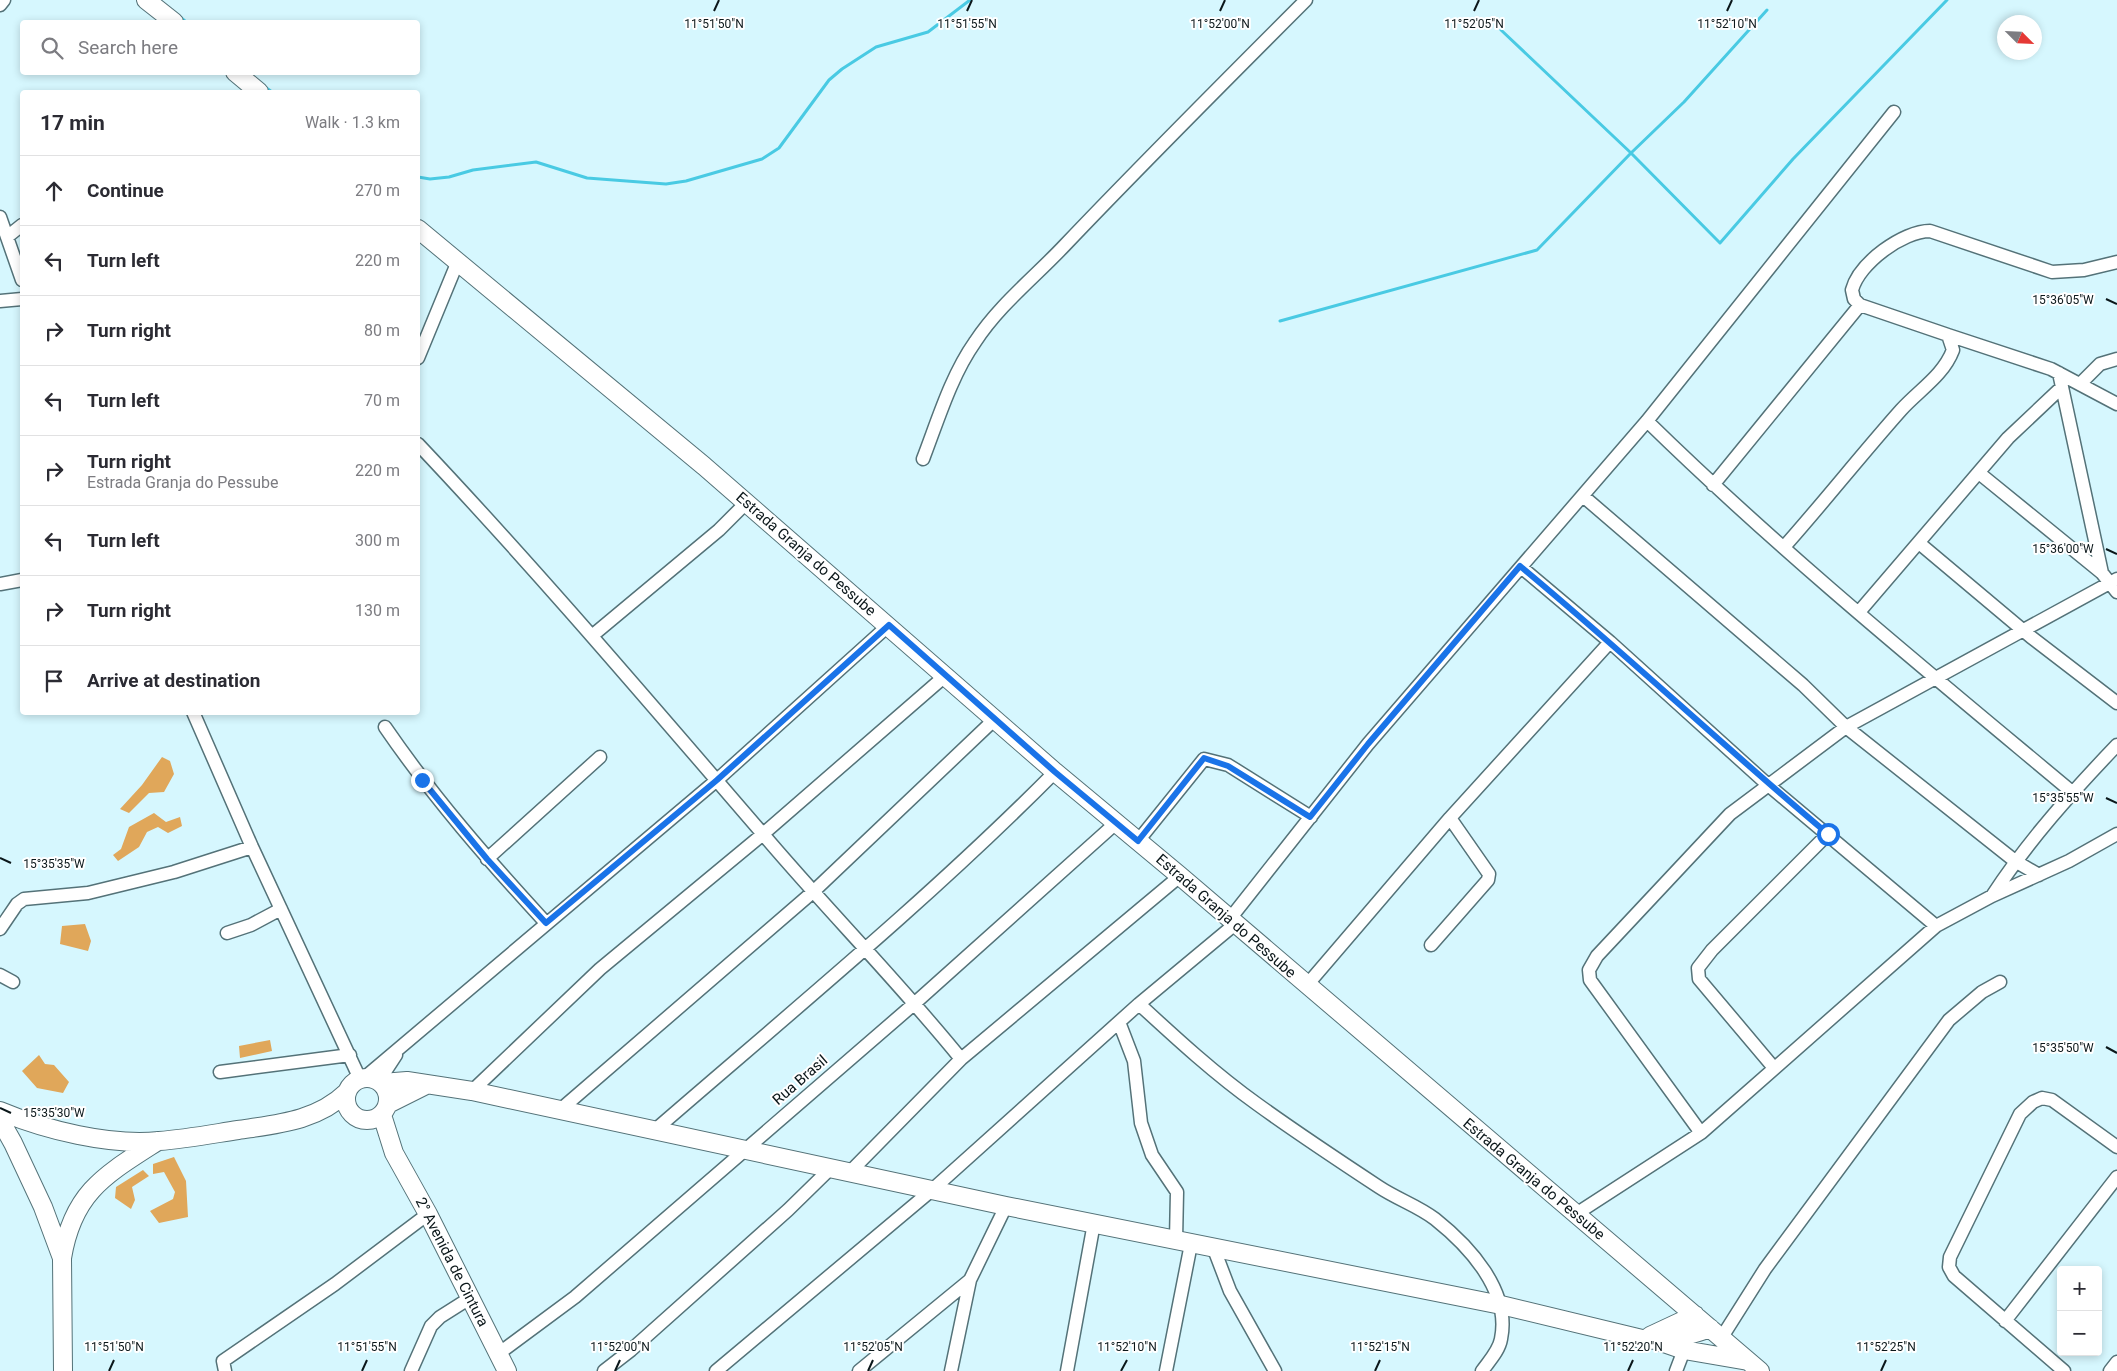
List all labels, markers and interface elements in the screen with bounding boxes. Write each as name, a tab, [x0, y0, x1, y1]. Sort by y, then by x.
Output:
north arrow	[1997, 15, 2042, 60]
text: 11°51'50"N	[684, 17, 744, 31]
text: 11°51'55"N	[937, 17, 997, 31]
text: 11°52'00"N	[1190, 17, 1250, 31]
text: 11°52'05"N	[1444, 17, 1504, 31]
text: 11°52'10"N	[1697, 17, 1757, 31]
search box	[20, 20, 420, 75]
icon: search	[38, 34, 66, 62]
text: Search here	[78, 36, 178, 59]
text: 17 min	[40, 111, 105, 135]
text: Walk · 1.3 km	[305, 113, 400, 132]
icon: ahead	[40, 177, 68, 205]
text: Continue	[87, 179, 164, 202]
text: 270 m	[355, 181, 400, 200]
icon: left	[40, 247, 68, 275]
text: Turn left	[87, 249, 160, 272]
text: 220 m	[355, 251, 400, 270]
text: 15°36'05"W	[2032, 293, 2094, 307]
icon: right	[40, 317, 68, 345]
text: Turn right	[87, 319, 171, 342]
text: 80 m	[364, 321, 400, 340]
icon: left	[40, 387, 68, 415]
text: Turn left	[87, 389, 160, 412]
text: 70 m	[364, 391, 400, 410]
text: Turn right	[87, 450, 171, 473]
icon: right	[40, 457, 68, 485]
text: 220 m	[355, 461, 400, 480]
text: Estrada Granja do Pessube	[87, 473, 279, 492]
street label: Estrada Granja do Pessube	[732, 488, 880, 620]
icon: left	[40, 527, 68, 555]
text: Turn left	[87, 529, 160, 552]
text: 300 m	[355, 531, 400, 550]
text: 15°36'00"W	[2032, 542, 2094, 556]
icon: right	[40, 597, 68, 625]
text: Turn right	[87, 599, 171, 622]
text: 130 m	[355, 601, 400, 620]
icon: arrive	[40, 667, 68, 695]
text: Arrive at destination	[87, 669, 260, 692]
route end	[411, 769, 434, 792]
text: 15°35'55"W	[2032, 791, 2094, 805]
route start	[1817, 823, 1840, 846]
street label: Estrada Granja do Pessube	[1152, 850, 1300, 982]
text: 15°35'35"W	[23, 857, 85, 871]
text: 15°35'50"W	[2032, 1041, 2094, 1055]
street label: Rua Brasil	[769, 1051, 831, 1109]
text: 15°35'30"W	[23, 1106, 85, 1120]
street label: Estrada Granja do Pessube	[1459, 1114, 1609, 1244]
street label: 2° Avenida de Cintura	[412, 1194, 492, 1330]
map controls	[2057, 1266, 2102, 1356]
button: +	[2057, 1266, 2102, 1311]
button: −	[2057, 1311, 2102, 1356]
text: 11°51'50"N	[84, 1340, 144, 1354]
text: 11°51'55"N	[337, 1340, 397, 1354]
text: 11°52'00"N	[590, 1340, 650, 1354]
text: 11°52'05"N	[843, 1340, 903, 1354]
text: 11°52'10"N	[1097, 1340, 1157, 1354]
text: 11°52'15"N	[1350, 1340, 1410, 1354]
text: 11°52'20"N	[1603, 1340, 1663, 1354]
text: 11°52'25"N	[1856, 1340, 1916, 1354]

